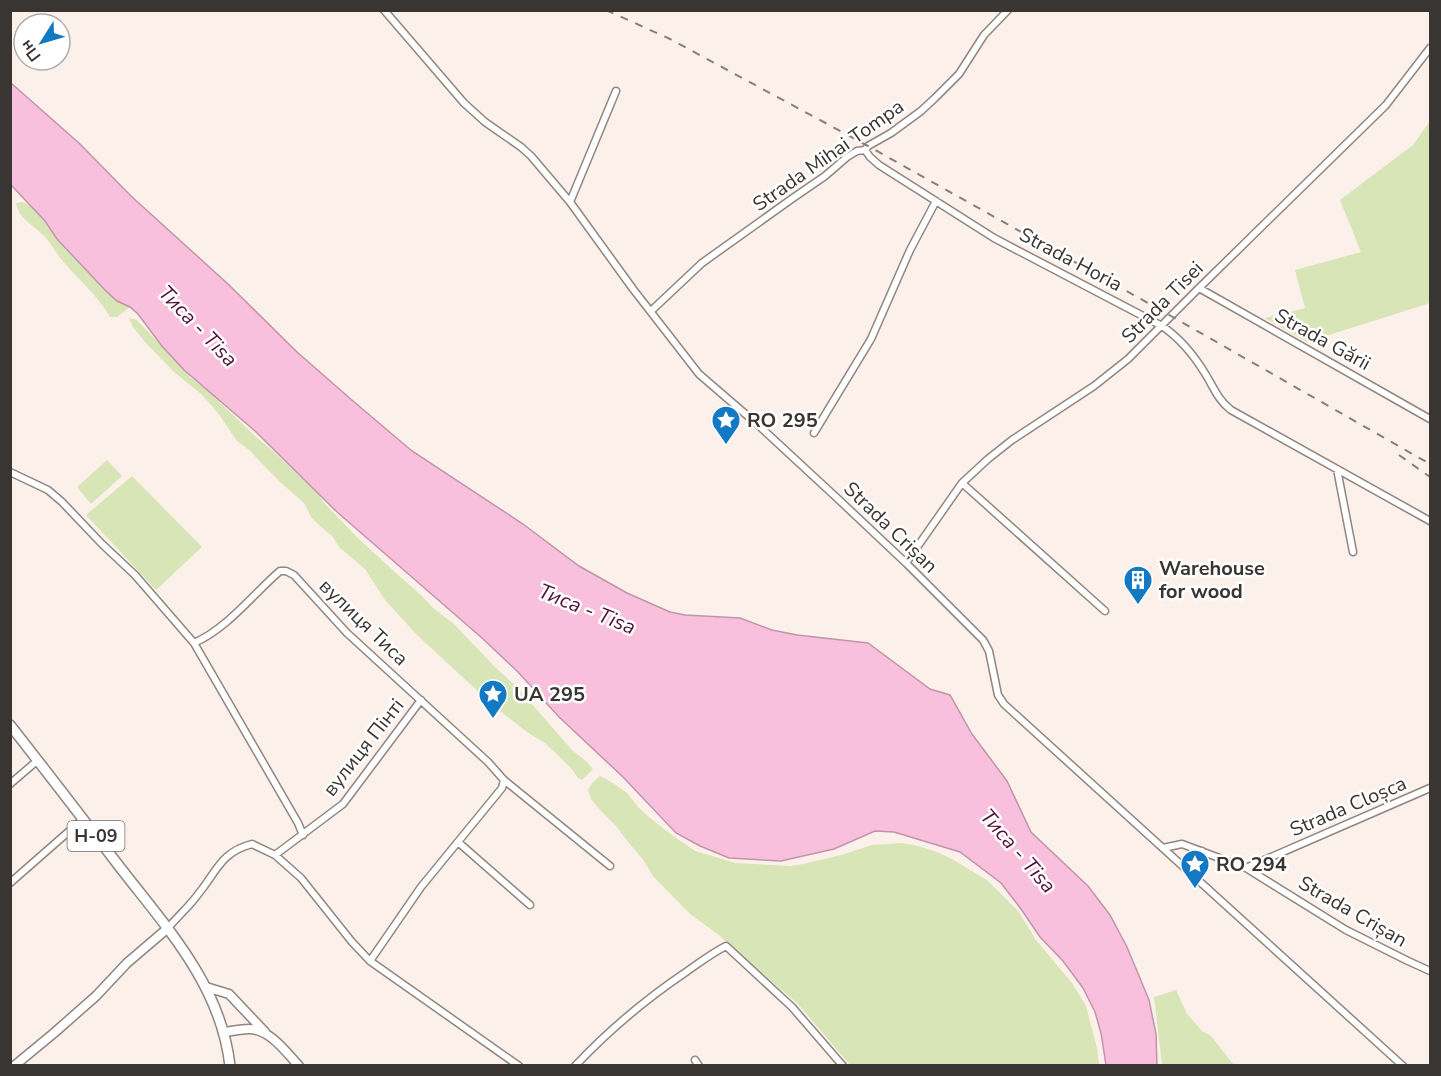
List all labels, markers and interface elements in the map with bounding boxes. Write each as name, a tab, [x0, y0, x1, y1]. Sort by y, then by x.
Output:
north arrow	[12, 12, 72, 72]
text: Пн	[15, 35, 46, 66]
street label: Strada Mihai Tompa	[747, 93, 909, 218]
street label: Strada Horia	[1015, 221, 1127, 298]
street label: Strada Tisei	[1115, 255, 1209, 349]
water label: Тиса - Tisa	[152, 279, 244, 373]
street label: Strada Gării	[1270, 302, 1376, 377]
place icon: RO 295	[710, 404, 742, 446]
place label: RO 295	[747, 407, 818, 434]
street label: Strada Crișan	[838, 476, 944, 579]
place label: Warehouse for wood	[1159, 555, 1265, 605]
building icon: Warehouse for wood	[1122, 564, 1154, 606]
street label: вулиця Тиса	[313, 573, 414, 672]
water label: Тиса - Tisa	[534, 577, 640, 641]
place icon: UA 295	[477, 678, 509, 720]
place label: UA 295	[514, 681, 585, 708]
street label: вулиця Пінті	[317, 693, 410, 802]
street label: Strada Cloșca	[1286, 770, 1411, 843]
water label: Тиса - Tisa	[974, 803, 1062, 899]
road number: Н-09	[68, 821, 124, 851]
place icon: RO 294	[1179, 848, 1211, 890]
place label: RO 294	[1216, 851, 1287, 878]
street label: Strada Crișan	[1294, 869, 1412, 953]

